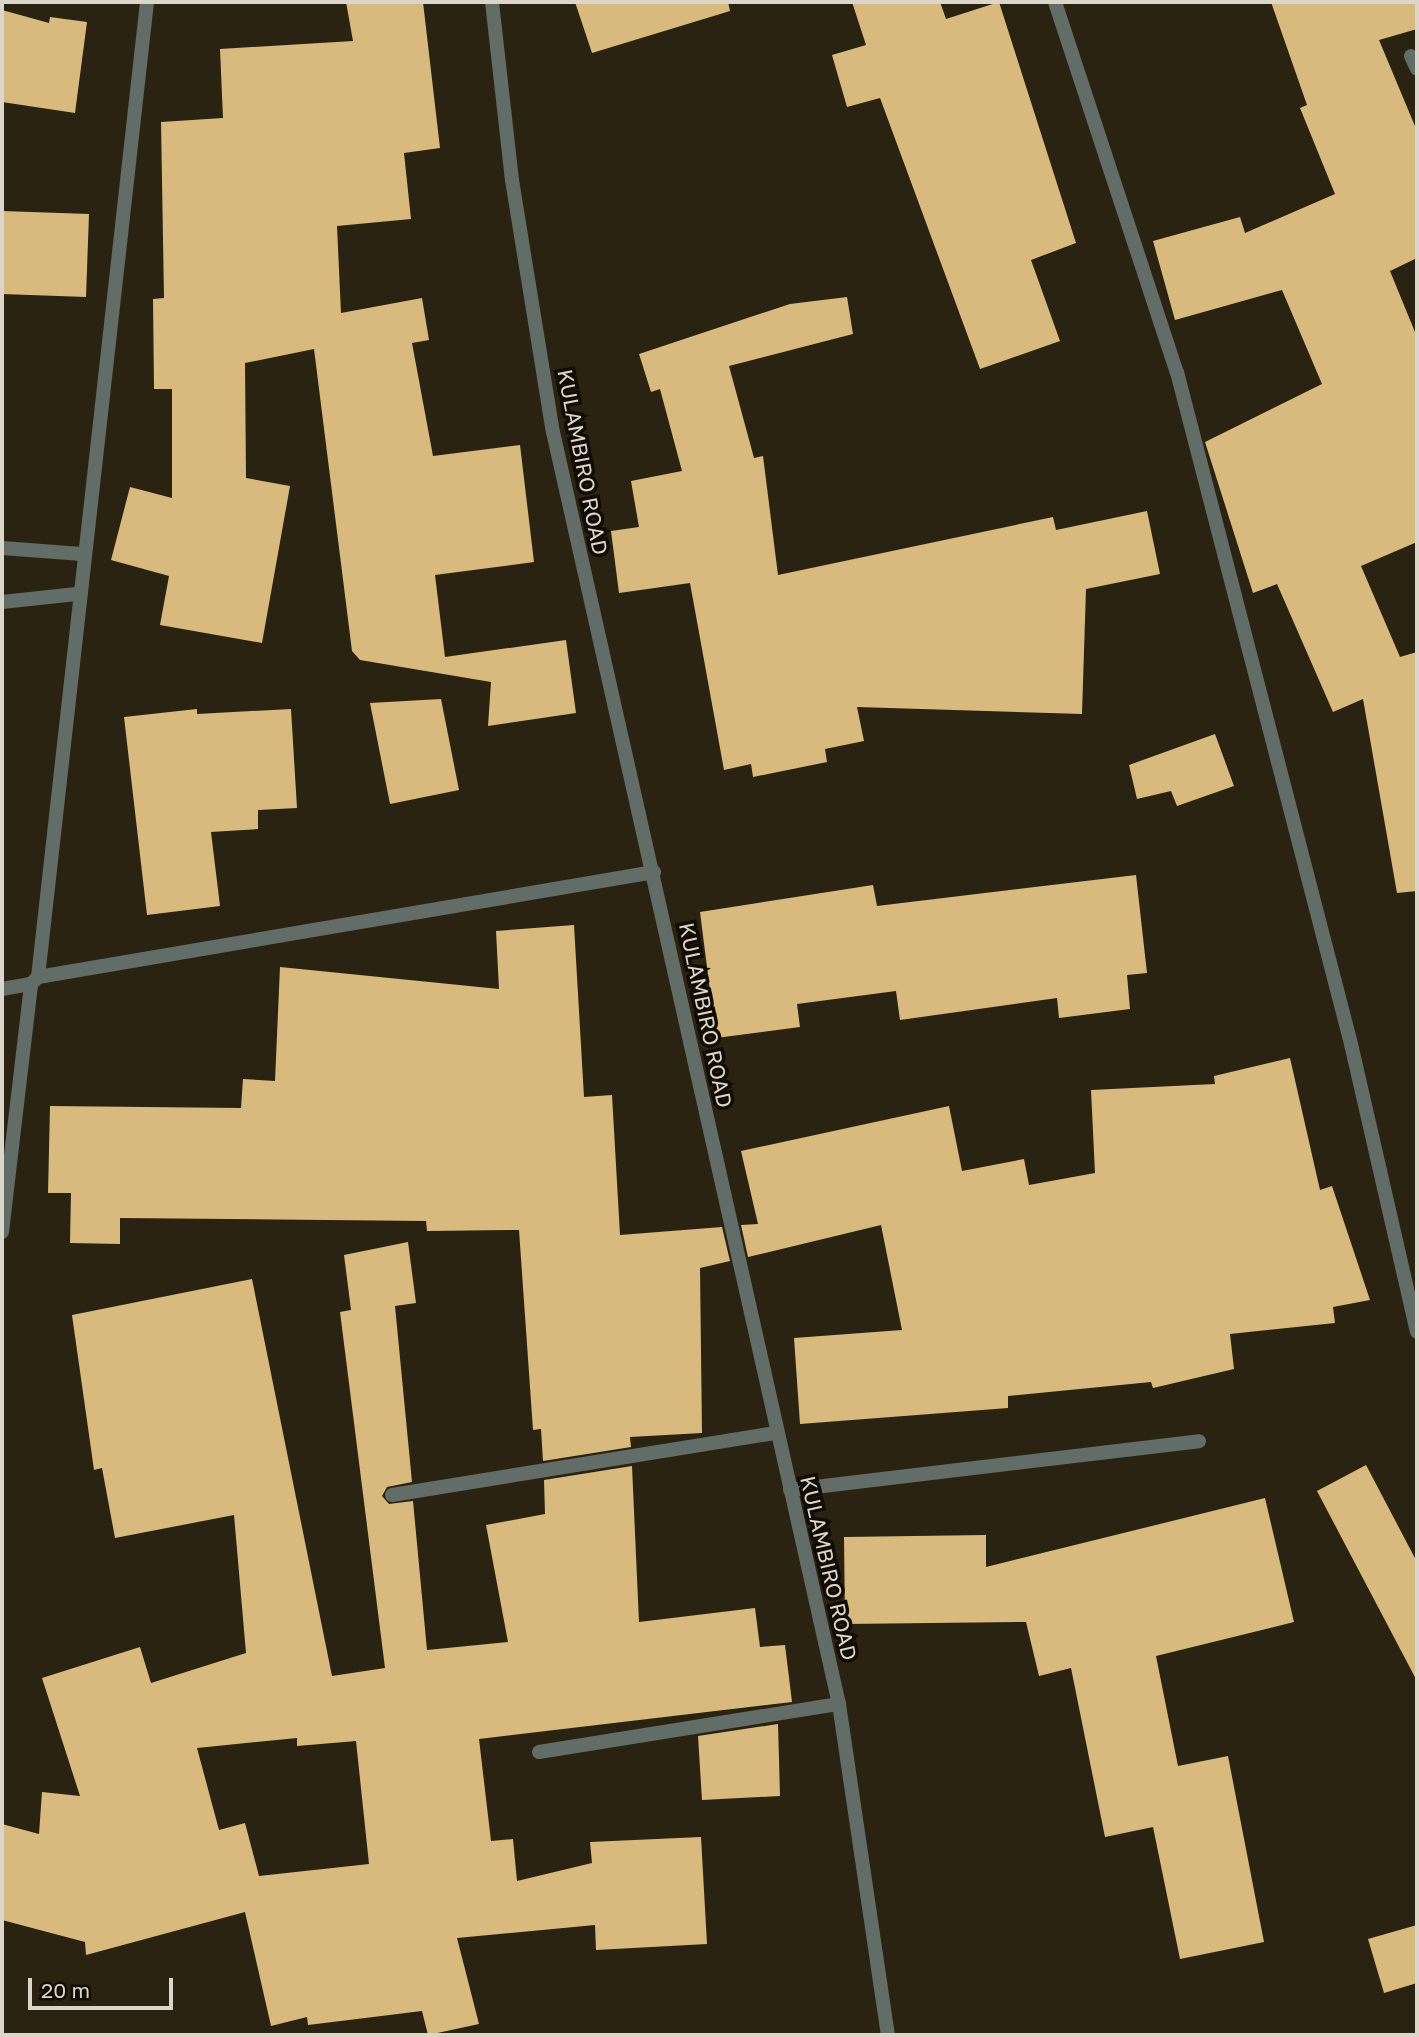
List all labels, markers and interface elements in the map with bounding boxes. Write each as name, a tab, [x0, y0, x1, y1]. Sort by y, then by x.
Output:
street label: KULAMBIRO ROAD	[553, 367, 613, 557]
street label: KULAMBIRO ROAD	[674, 920, 738, 1110]
street label: KULAMBIRO ROAD	[796, 1473, 862, 1663]
scale bar	[32, 1964, 177, 2008]
text: 20 m	[41, 1977, 90, 2003]

